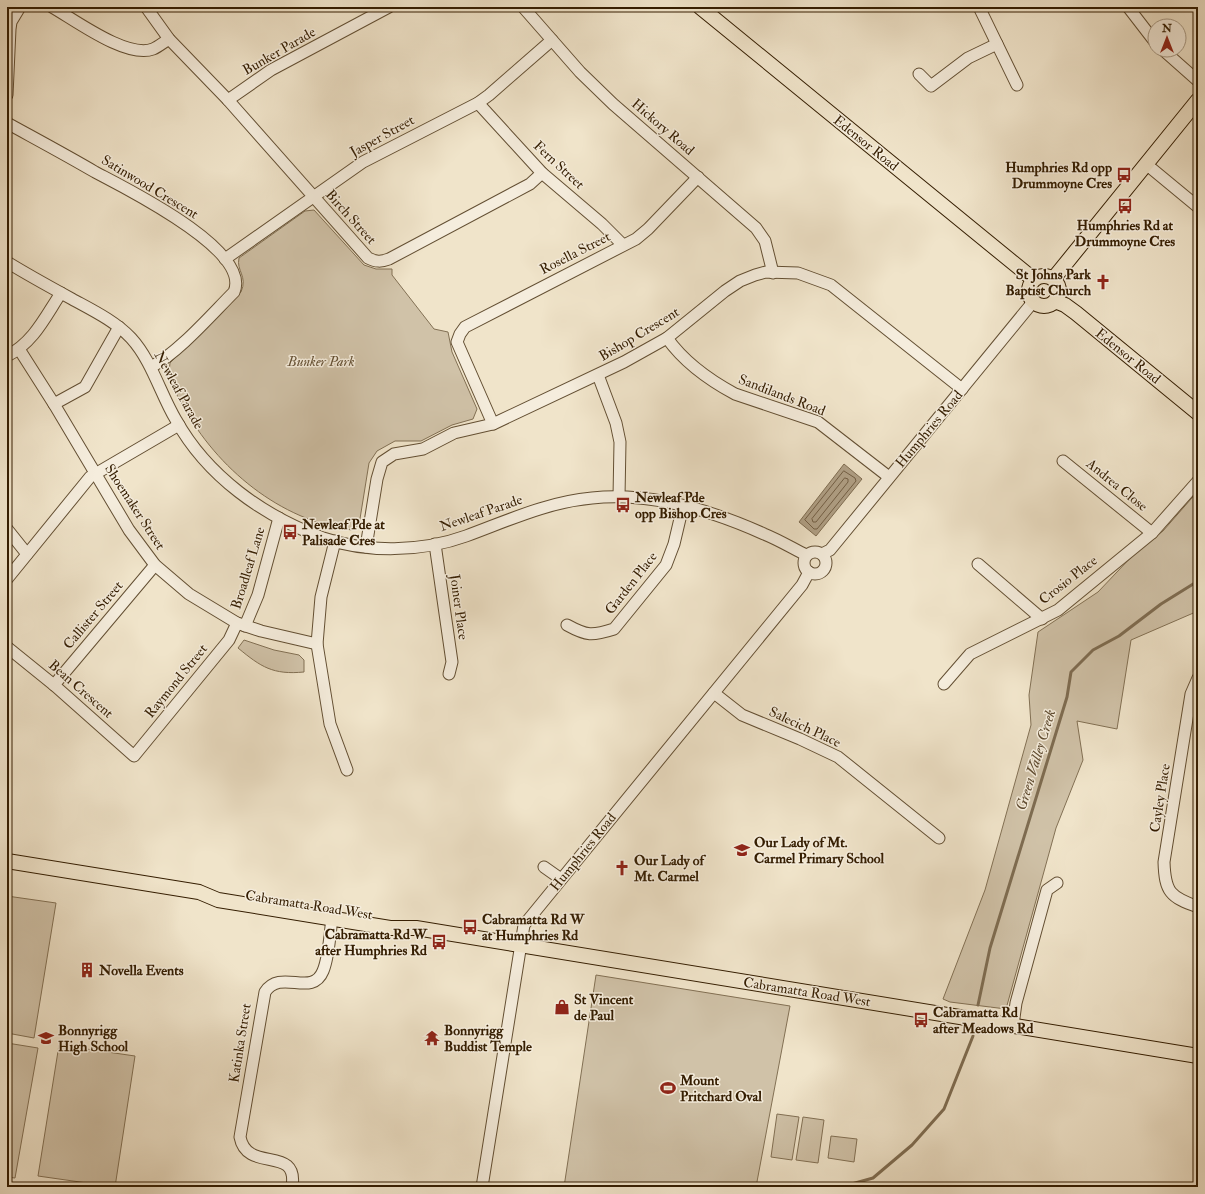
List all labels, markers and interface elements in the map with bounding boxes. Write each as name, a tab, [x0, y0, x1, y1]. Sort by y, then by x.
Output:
north arrow	[1147, 18, 1187, 58]
text: N	[1161, 22, 1173, 35]
street label: Bunker Parade	[239, 23, 319, 79]
street label: Hickory Road	[628, 95, 698, 160]
street label: Jasper Street	[346, 111, 418, 162]
street label: Edensor Road	[830, 112, 902, 175]
street label: Fern Street	[530, 137, 588, 193]
street label: Satinwood Crescent	[99, 151, 202, 223]
place label: Humphries Rd opp Drummoyne Cres	[1005, 159, 1112, 193]
bus stop icon: Humphries Rd opp Drummoyne Cres	[1115, 166, 1133, 184]
street label: Birch Street	[322, 186, 380, 248]
bus stop icon: Humphries Rd at Drummoyne Cres	[1116, 197, 1134, 215]
place label: Humphries Rd at Drummoyne Cres	[1075, 217, 1175, 251]
street label: Rosella Street	[537, 228, 614, 278]
place label: St Johns Park Baptist Church	[1006, 266, 1092, 300]
church icon: St Johns Park Baptist Church	[1094, 273, 1112, 291]
street label: Bishop Crescent	[596, 303, 683, 366]
street label: Edensor Road	[1092, 325, 1164, 388]
street label: Newleaf Parade	[151, 348, 207, 432]
park label: Bunker Park	[287, 353, 355, 370]
street label: Sandilands Road	[736, 371, 828, 419]
street label: Humphries Road	[892, 387, 967, 472]
street label: Andrea Close	[1082, 455, 1151, 515]
street label: Shoemaker Street	[101, 461, 169, 553]
place label: Newleaf Pde opp Bishop Cres	[634, 489, 727, 523]
street label: Newleaf Parade	[437, 491, 525, 535]
bus stop icon: Newleaf Pde opp Bishop Cres	[614, 496, 632, 514]
place label: Newleaf Pde at Palisade Cres	[301, 516, 385, 549]
bus stop icon: Newleaf Pde at Palisade Cres	[281, 523, 299, 541]
street label: Broadleaf Lane	[227, 525, 269, 611]
street label: Garden Place	[601, 548, 661, 618]
street label: Crosio Place	[1036, 552, 1101, 608]
street label: Joiner Place	[446, 572, 472, 641]
street label: Callister Street	[60, 577, 127, 653]
street label: Raymond Street	[141, 640, 212, 722]
street label: Bean Crescent	[45, 656, 117, 722]
street label: Salecich Place	[766, 703, 844, 751]
water label: Green Valley Creek	[1012, 707, 1060, 813]
street label: Cayley Place	[1146, 762, 1175, 834]
street label: Humphries Road	[546, 809, 620, 895]
place label: Our Lady of Mt. Carmel Primary School	[754, 834, 884, 868]
school or university icon: Our Lady of Mt. Carmel Primary School	[733, 841, 751, 859]
place label: Our Lady of Mt. Carmel	[633, 852, 706, 885]
church icon: Our Lady of Mt. Carmel	[613, 859, 631, 877]
street label: Cabramatta Road West	[244, 887, 374, 924]
place label: Cabramatta Rd W at Humphries Rd	[482, 911, 585, 945]
bus stop icon: Cabramatta Rd W at Humphries Rd	[461, 918, 479, 936]
place label: Cabramatta Rd W after Humphries Rd	[315, 926, 428, 960]
bus stop icon: Cabramatta Rd W after Humphries Rd	[430, 933, 448, 951]
building icon: Novella Events	[78, 961, 96, 979]
place label: Novella Events	[98, 962, 184, 979]
street label: Cabramatta Road West	[742, 974, 872, 1011]
place label: St Vincent de Paul	[574, 991, 634, 1024]
shop icon: St Vincent de Paul	[553, 998, 571, 1016]
street label: Katinka Street	[225, 1002, 255, 1084]
place label: Cabramatta Rd after Meadows Rd	[933, 1004, 1034, 1037]
bus stop icon: Cabramatta Rd after Meadows Rd	[912, 1011, 930, 1029]
place label: Bonnyrigg High School	[58, 1022, 129, 1056]
place label: Bonnyrigg Buddist Temple	[444, 1022, 532, 1056]
school or university icon: Bonnyrigg High School	[37, 1029, 55, 1047]
temple icon: Bonnyrigg Buddist Temple	[423, 1029, 441, 1047]
place label: Mount Pritchard Oval	[679, 1072, 762, 1105]
sports icon: Mount Pritchard Oval	[659, 1079, 677, 1097]

